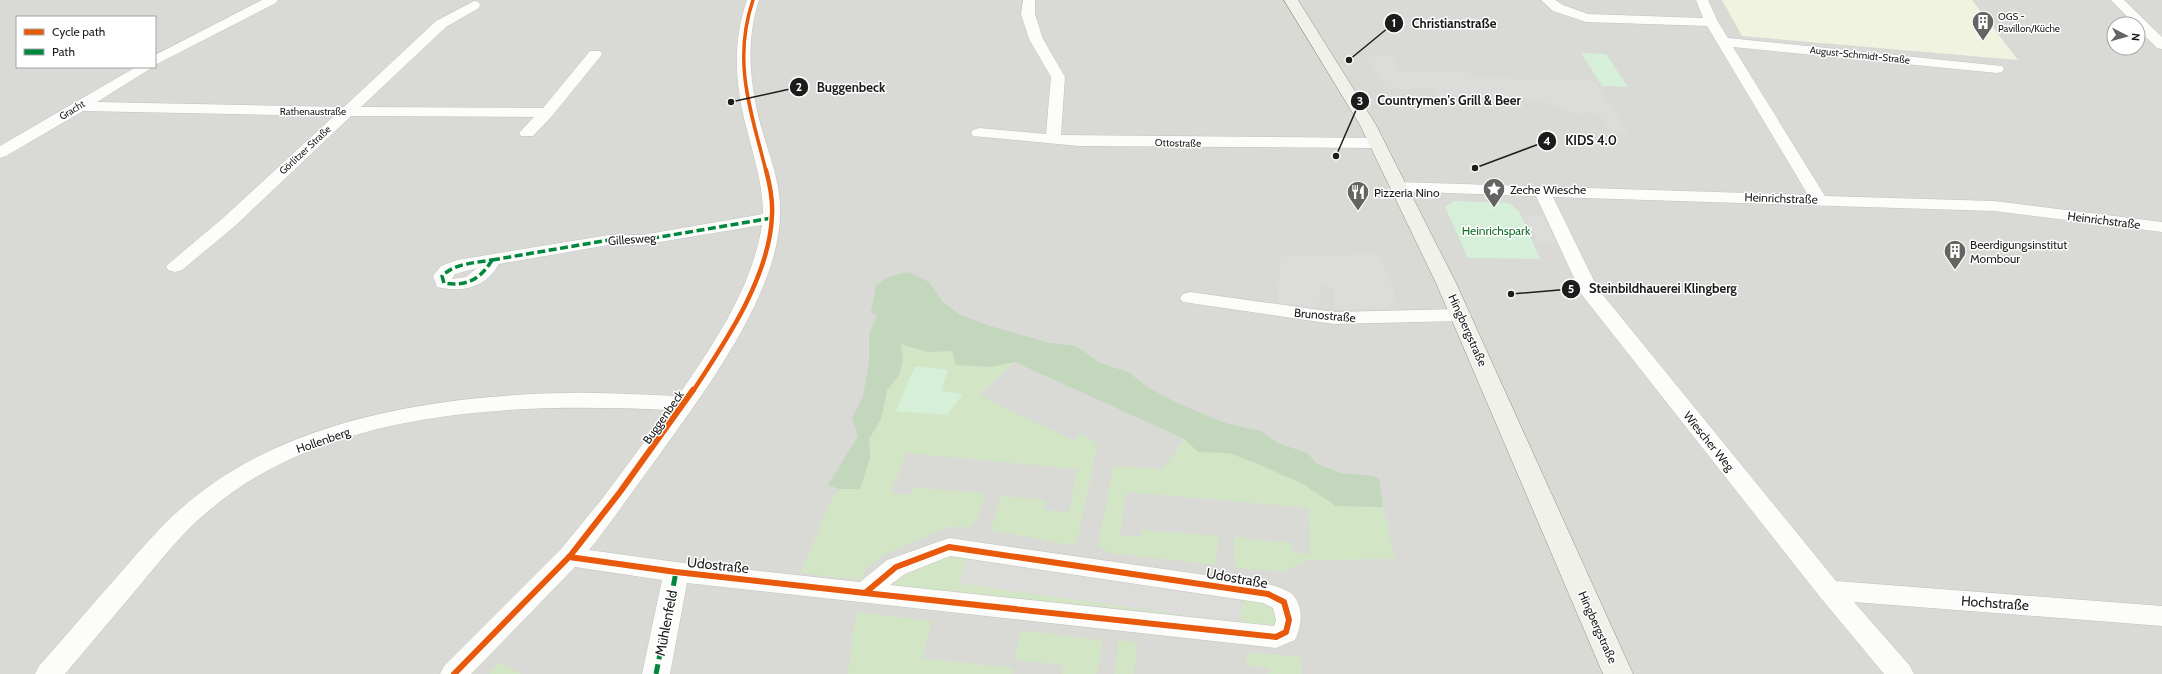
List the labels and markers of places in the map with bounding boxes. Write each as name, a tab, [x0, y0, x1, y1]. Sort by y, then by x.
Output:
building icon: OGS - Pavillon/Küche	[1970, 9, 1996, 42]
place label: OGS - Pavillon/Küche	[1998, 10, 2060, 35]
callout: Christianstraße	[1384, 11, 1505, 36]
callout: Buggenbeck	[789, 75, 893, 100]
callout: Countrymen's Grill & Beer	[1350, 88, 1529, 113]
callout: KIDS 4.0	[1537, 128, 1625, 153]
place icon: Zeche Wiesche	[1481, 176, 1507, 209]
restaurant icon: Pizzeria Nino	[1345, 179, 1371, 212]
place label: Zeche Wiesche	[1510, 182, 1586, 197]
place label: Pizzeria Nino	[1374, 185, 1440, 200]
place label: Beerdigungsinstitut Mombour	[1970, 237, 2067, 266]
building icon: Beerdigungsinstitut Mombour	[1942, 238, 1968, 271]
callout: Steinbildhauerei Klingberg	[1561, 276, 1745, 301]

